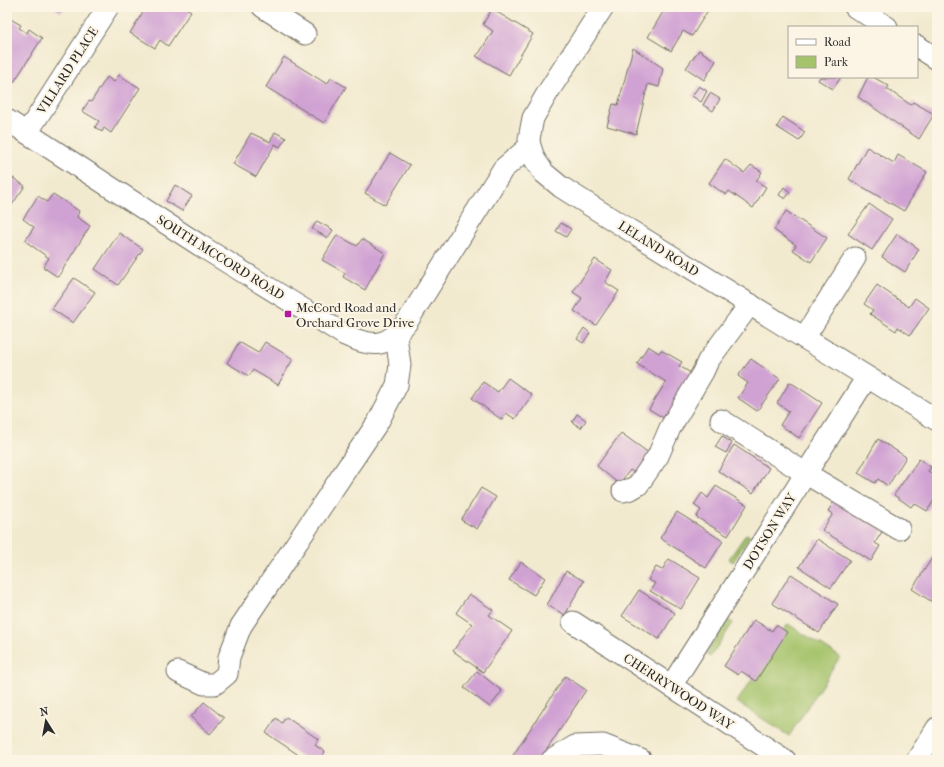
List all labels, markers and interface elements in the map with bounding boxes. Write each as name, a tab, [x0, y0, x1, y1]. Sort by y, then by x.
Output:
street label: VILLARD PLACE	[33, 24, 101, 117]
legend	[788, 26, 918, 78]
text: Road	[824, 35, 851, 49]
text: Park	[824, 55, 849, 69]
street label: SOUTH MCCORD ROAD	[154, 212, 287, 303]
street label: LELAND ROAD	[616, 218, 702, 279]
place label: McCord Road and Orchard Grove Drive	[296, 300, 415, 330]
marker: McCord Road and Orchard Grove Drive	[283, 309, 293, 319]
street label: DOTSON WAY	[740, 489, 800, 572]
street label: CHERRYWOOD WAY	[621, 650, 738, 733]
north arrow	[26, 701, 66, 741]
text: N	[39, 704, 50, 719]

